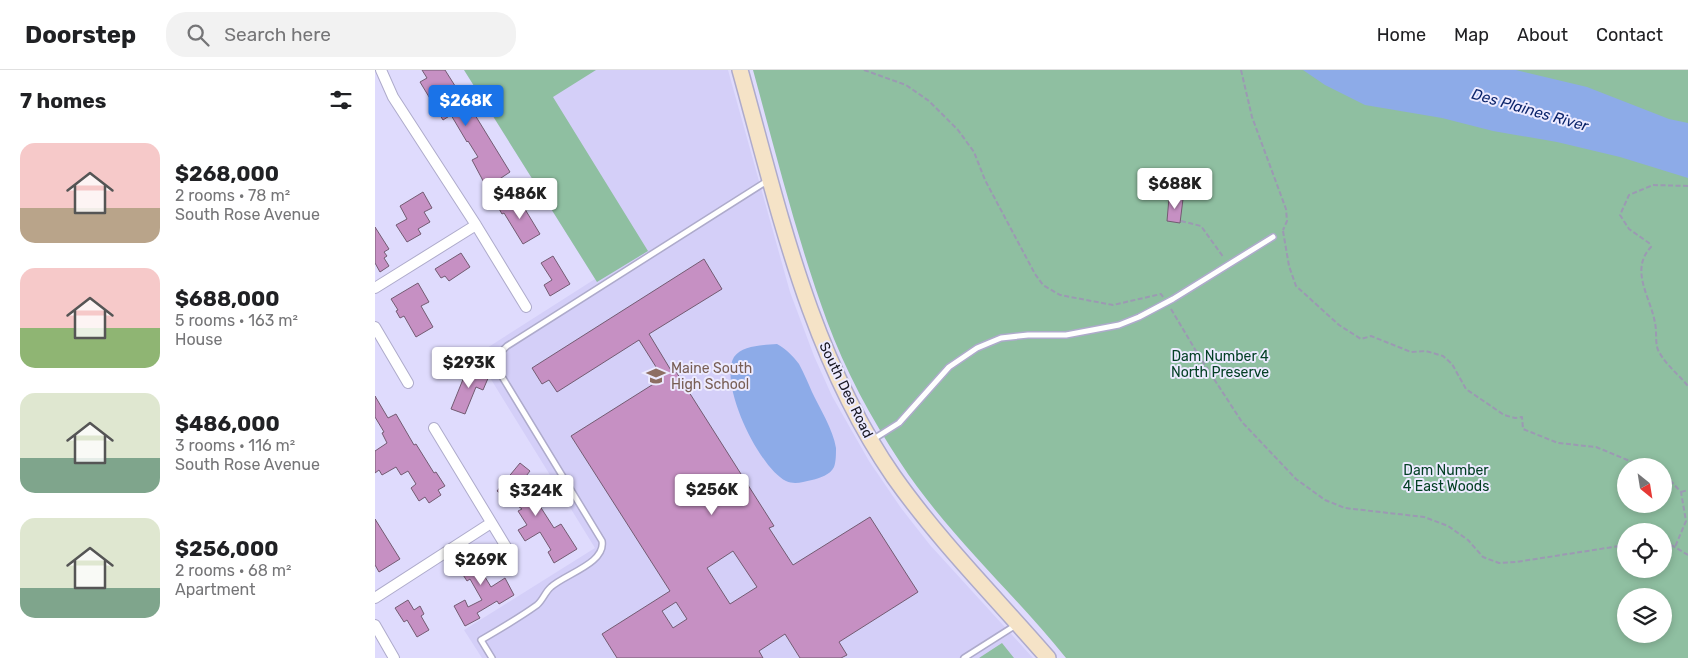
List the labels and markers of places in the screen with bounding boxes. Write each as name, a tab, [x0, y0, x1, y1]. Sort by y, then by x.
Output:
pin: $268K	[431, 85, 501, 127]
pin: $688K	[1140, 168, 1210, 210]
pin: $486K	[485, 178, 555, 220]
pin: $293K	[434, 346, 504, 389]
place label: Maine South High School	[671, 360, 752, 393]
school or university icon: Maine South High School	[645, 365, 667, 387]
pin: $324K	[501, 474, 571, 517]
pin: $256K	[677, 474, 747, 516]
pin: $269K	[446, 544, 516, 586]

